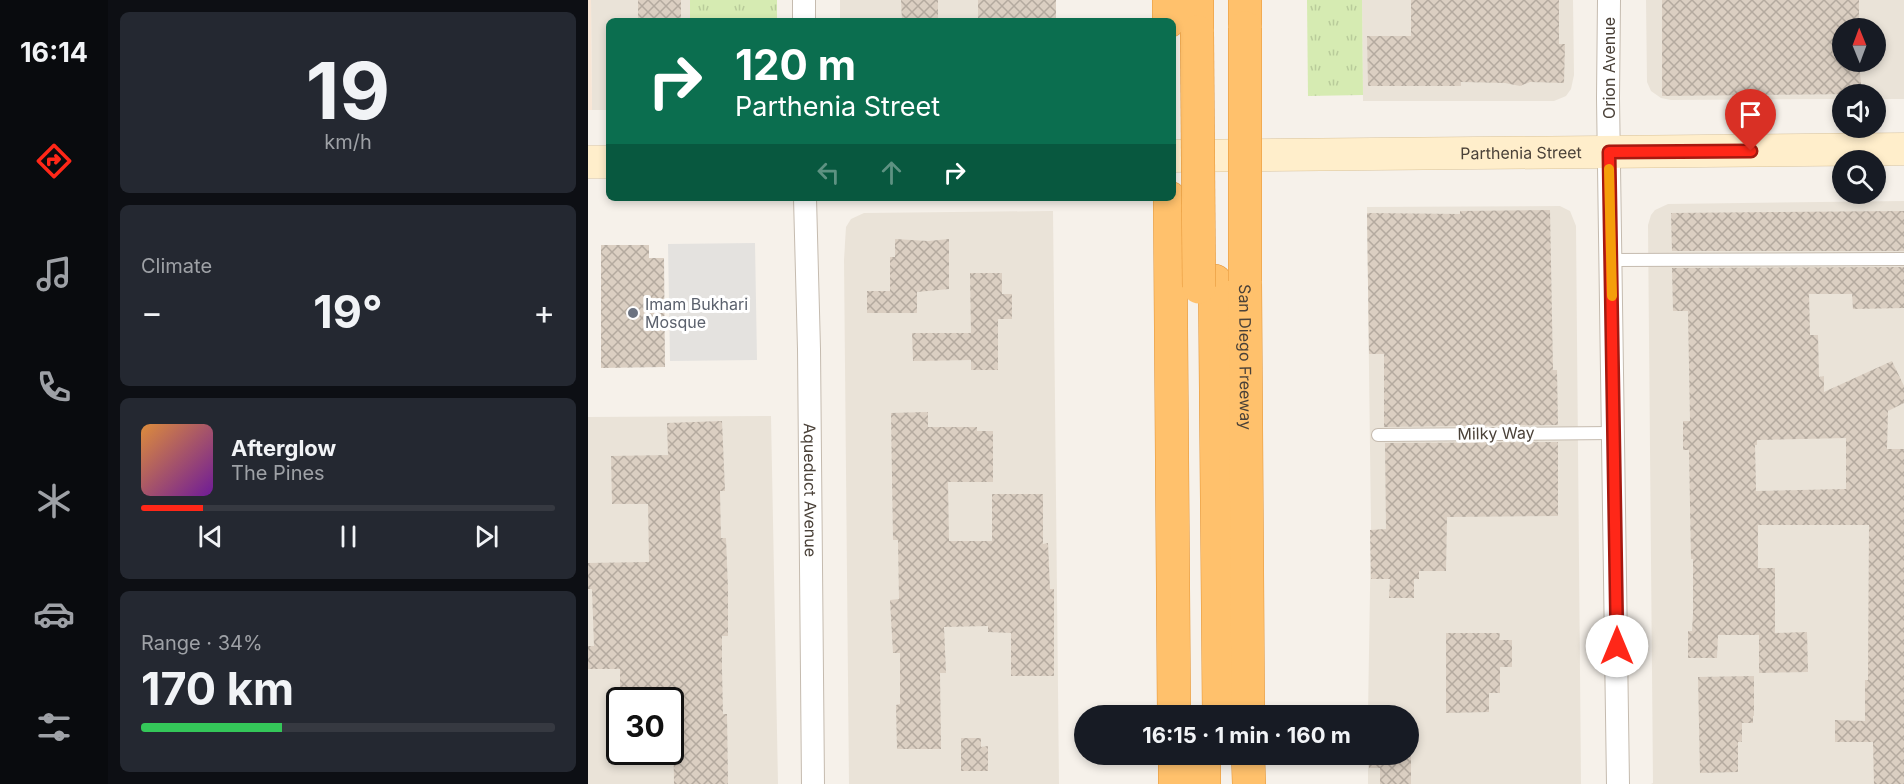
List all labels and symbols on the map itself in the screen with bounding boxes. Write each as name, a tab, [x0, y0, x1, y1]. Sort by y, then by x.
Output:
street label: Orion Avenue	[1599, 17, 1619, 119]
north arrow	[1832, 18, 1886, 72]
pin	[1725, 89, 1776, 151]
street label: Parthenia Street	[1460, 142, 1582, 163]
street label: San Diego Freeway	[1235, 284, 1256, 430]
place label: Imam Bukhari Mosque	[645, 294, 748, 332]
marker: Imam Bukhari Mosque	[626, 306, 640, 320]
street label: Milky Way	[1457, 422, 1535, 444]
street label: Aqueduct Avenue	[800, 423, 821, 557]
position arrow	[1585, 614, 1649, 678]
speed limit sign: 30	[606, 687, 684, 765]

